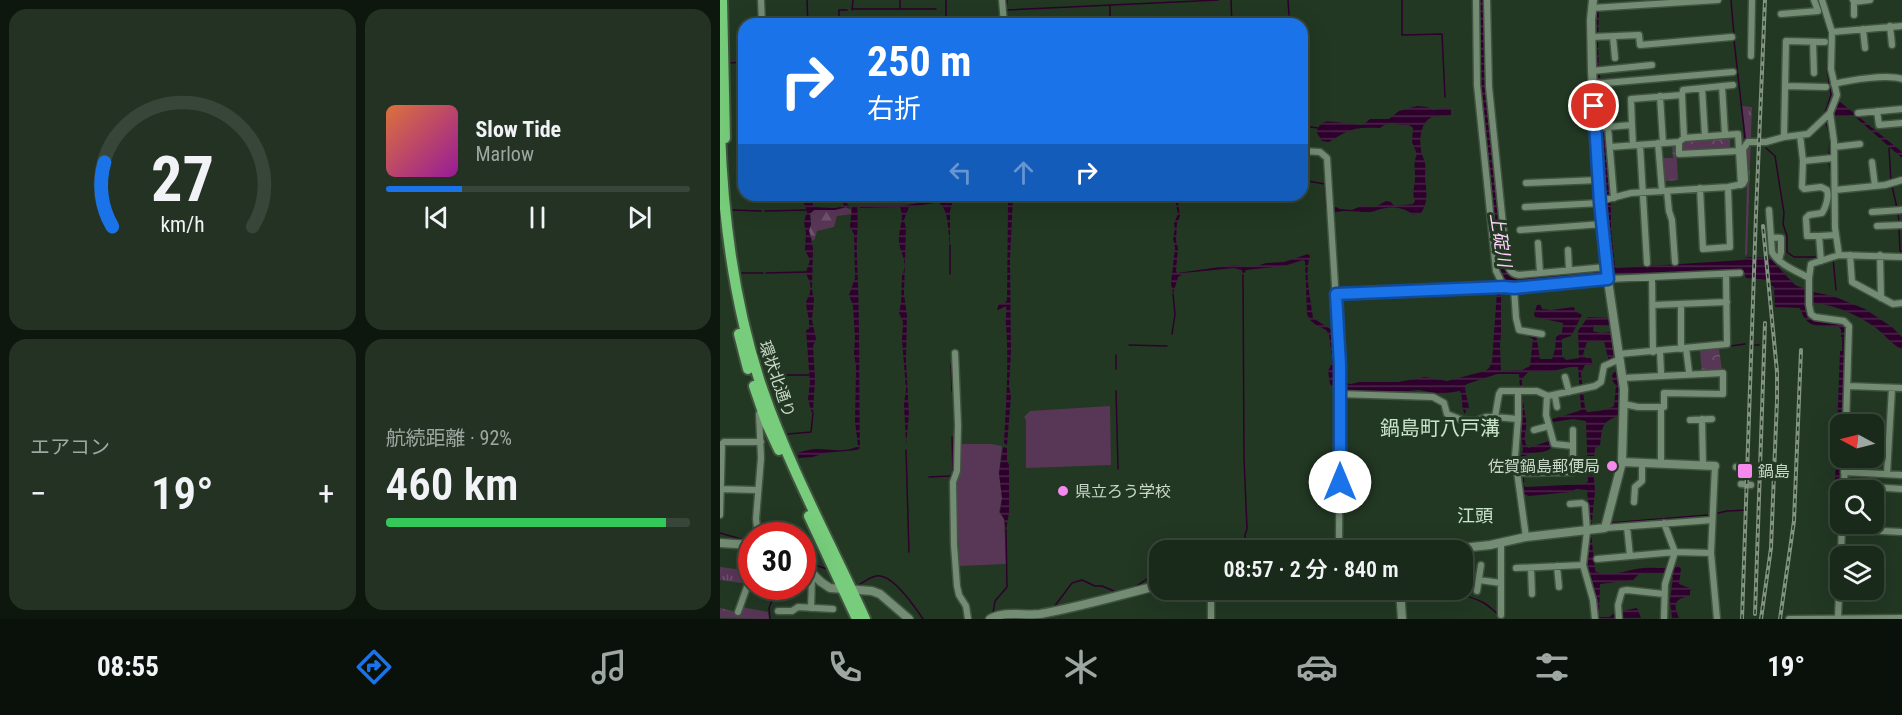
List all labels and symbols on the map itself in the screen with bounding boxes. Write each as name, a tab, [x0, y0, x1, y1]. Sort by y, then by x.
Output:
pin	[1568, 80, 1619, 131]
water label: 上碇川	[1486, 212, 1516, 270]
street label: 環状北通り	[755, 338, 799, 420]
north arrow	[1830, 414, 1884, 468]
district label: 鍋島町八戸溝	[1380, 416, 1500, 440]
position arrow	[1308, 450, 1372, 514]
place label: 佐賀鍋島郵便局	[1488, 457, 1600, 476]
marker: 佐賀鍋島郵便局	[1605, 459, 1619, 473]
marker: 鍋島	[1736, 462, 1754, 480]
place label: 鍋島	[1758, 462, 1790, 481]
place label: 県立ろう学校	[1075, 482, 1171, 501]
marker: 県立ろう学校	[1056, 484, 1070, 498]
district label: 江頭	[1457, 505, 1493, 526]
speed limit sign: 30	[738, 522, 816, 600]

